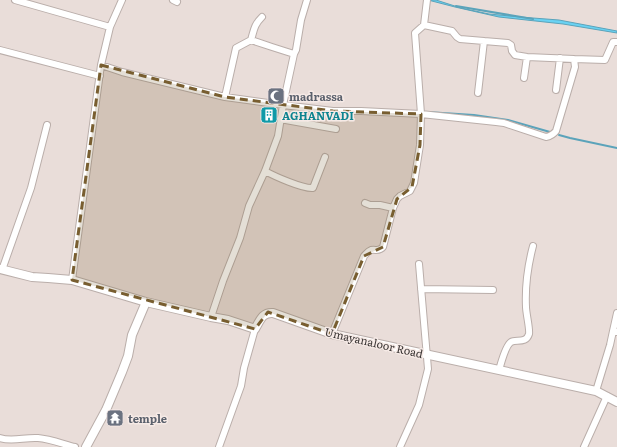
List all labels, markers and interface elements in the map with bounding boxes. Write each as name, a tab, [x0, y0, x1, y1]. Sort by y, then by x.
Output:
mosque icon: madrassa	[266, 86, 286, 106]
place label: madrassa	[289, 88, 344, 104]
building icon: AGHANVADI	[259, 105, 279, 125]
place label: AGHANVADI	[282, 107, 354, 123]
street label: Umayanaloor Road	[323, 323, 425, 361]
temple icon: temple	[105, 408, 125, 428]
place label: temple	[128, 410, 167, 426]

